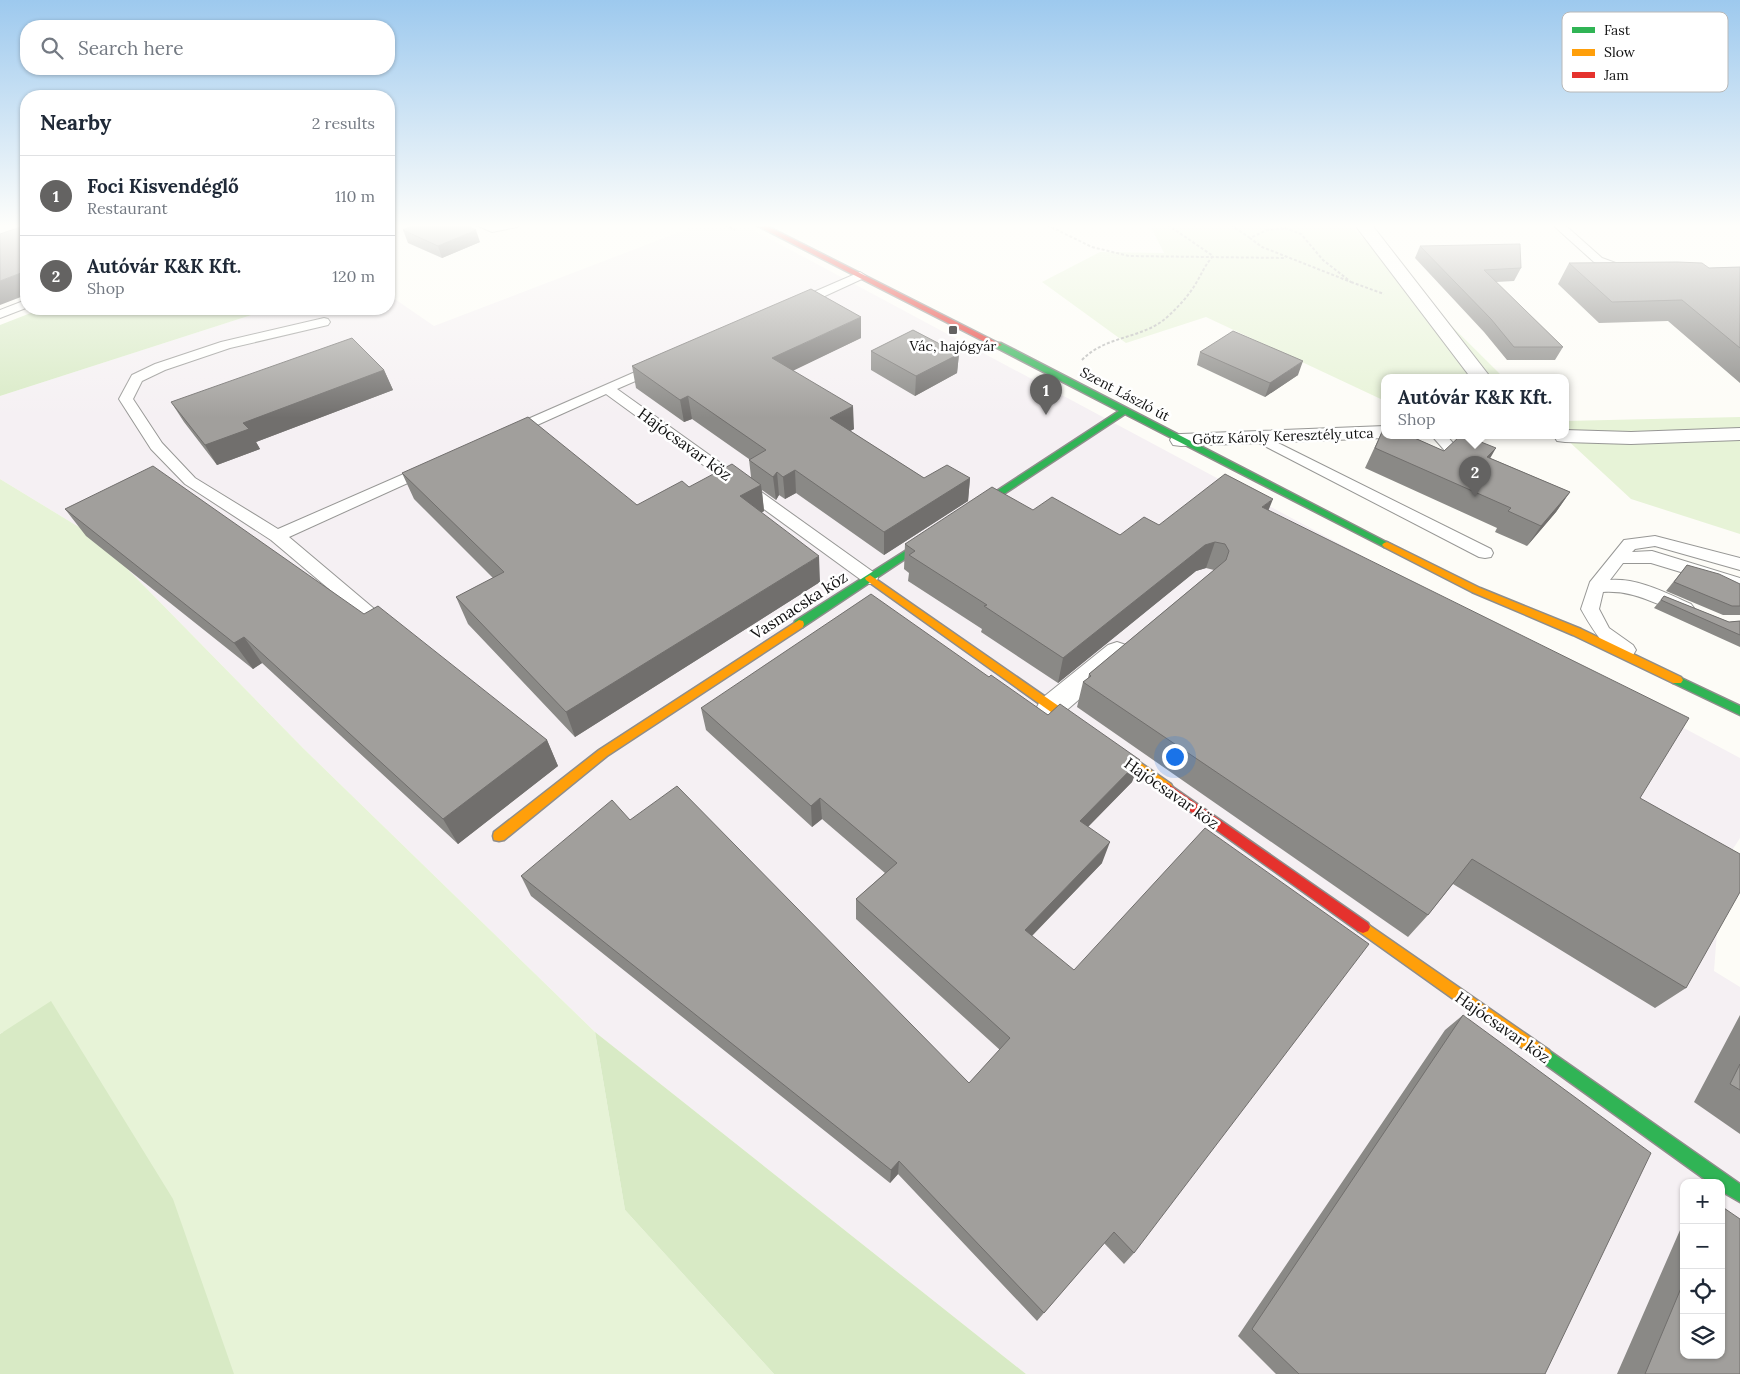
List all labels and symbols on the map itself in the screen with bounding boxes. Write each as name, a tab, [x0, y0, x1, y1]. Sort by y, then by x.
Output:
legend	[1562, 12, 1728, 92]
text: Fast	[1604, 21, 1631, 39]
text: Slow	[1604, 43, 1636, 61]
text: Jam	[1603, 66, 1629, 84]
marker: Vác, hajógyár	[947, 324, 959, 336]
place label: Vác, hajógyár	[909, 337, 996, 355]
street label: Szent László út	[1077, 363, 1173, 425]
pin: 1	[1030, 374, 1062, 415]
street label: Hajócsavar köz	[634, 403, 736, 485]
street label: Götz Károly Keresztély utca	[1192, 424, 1374, 448]
pin: 2	[1459, 456, 1491, 497]
street label: Vasmacska köz	[746, 566, 851, 644]
your location	[1162, 744, 1188, 770]
street label: Hajócsavar köz	[1121, 753, 1223, 833]
street label: Hajócsavar köz	[1452, 987, 1554, 1067]

